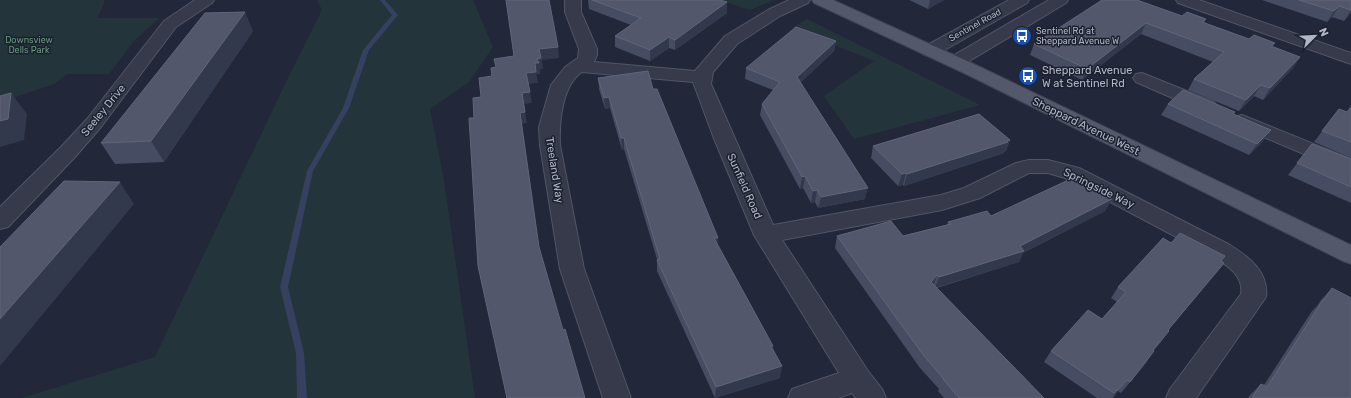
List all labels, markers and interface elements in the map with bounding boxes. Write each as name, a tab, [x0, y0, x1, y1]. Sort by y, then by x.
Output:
street label: Sentinel Road	[947, 7, 1003, 43]
north arrow	[1295, 16, 1335, 56]
bus stop icon: Sentinel Rd at Sheppard Avenue W	[1011, 25, 1033, 47]
place label: Sentinel Rd at Sheppard Avenue W	[1036, 26, 1119, 46]
text: N	[1316, 26, 1331, 38]
park label: Downsview Dells Park	[5, 35, 53, 55]
place label: Sheppard Avenue W at Sentinel Rd	[1042, 64, 1132, 90]
bus stop icon: Sheppard Avenue W at Sentinel Rd	[1017, 65, 1039, 87]
street label: Seeley Drive	[79, 82, 128, 139]
street label: Sheppard Avenue West	[1030, 95, 1142, 158]
street label: Treeland Way	[543, 136, 566, 204]
street label: Sunfield Road	[724, 151, 765, 221]
street label: Springside Way	[1061, 166, 1136, 211]

